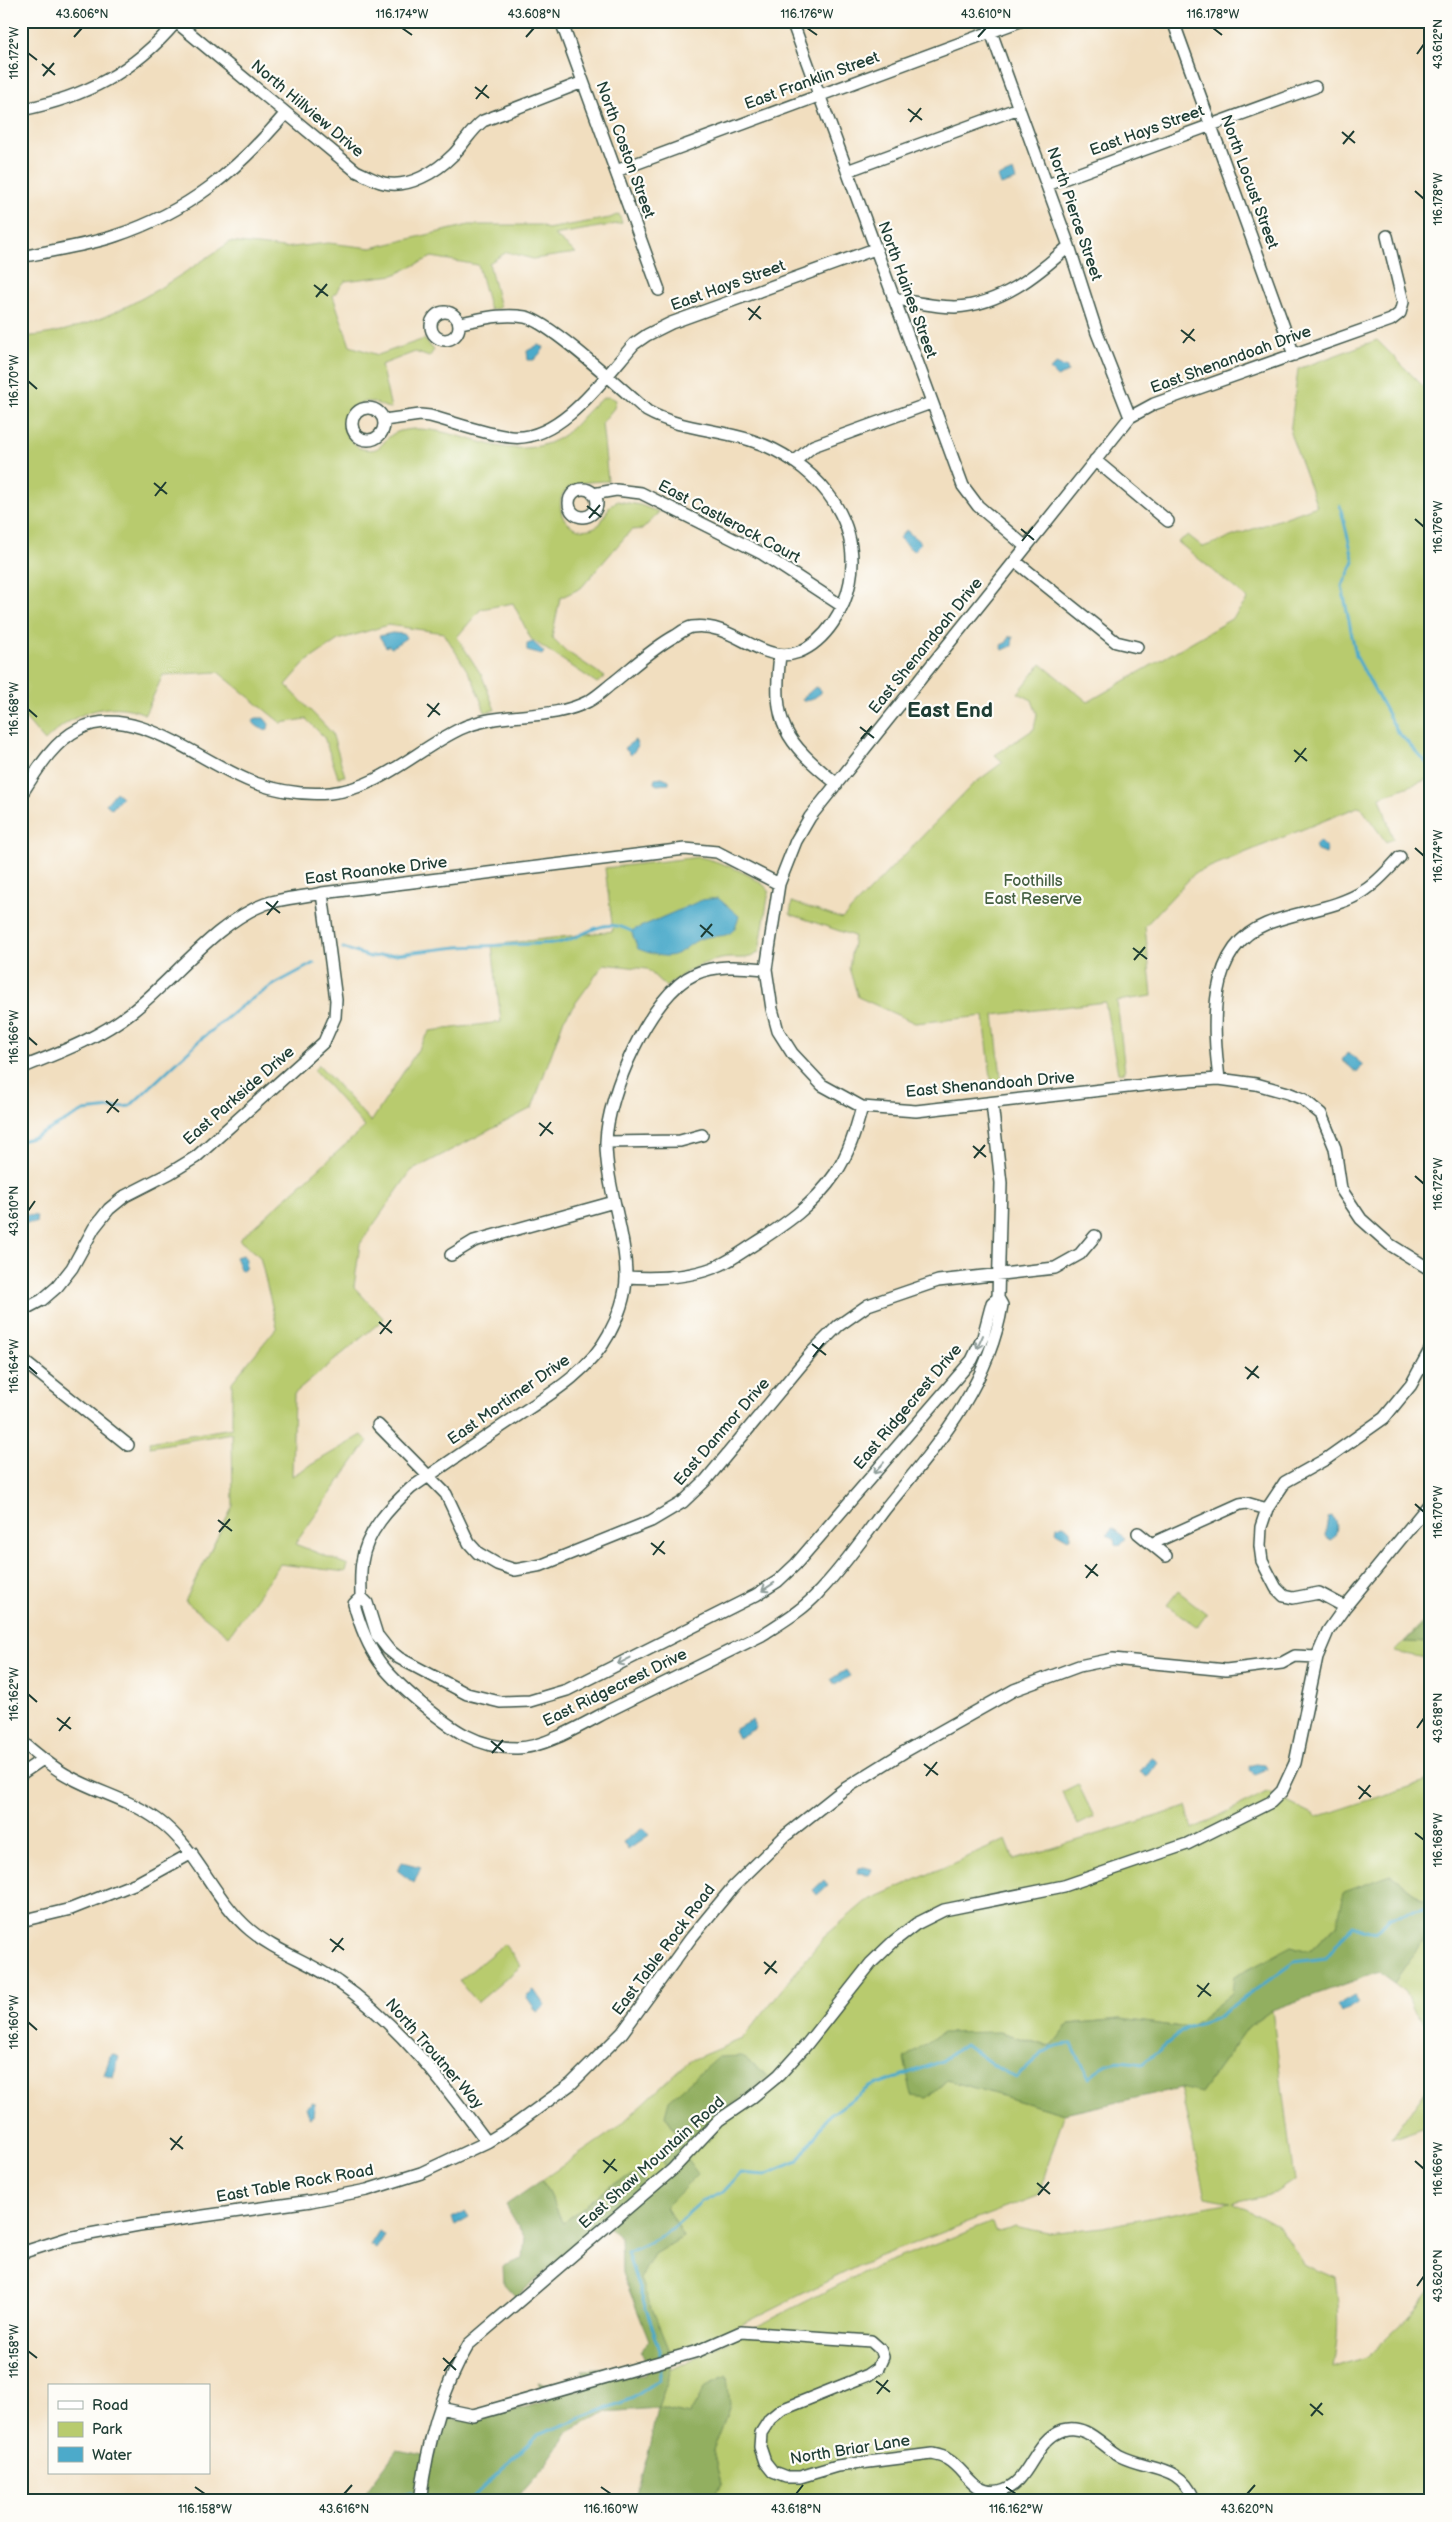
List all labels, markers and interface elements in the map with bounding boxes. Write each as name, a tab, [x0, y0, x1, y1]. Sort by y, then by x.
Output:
text: 43.606°N	[55, 7, 109, 22]
text: 116.174°W	[376, 7, 428, 22]
text: 43.608°N	[508, 7, 560, 22]
text: 116.176°W	[780, 7, 834, 22]
text: 43.610°N	[961, 7, 1011, 22]
text: 116.178°W	[1187, 7, 1240, 22]
text: 43.612°N	[1431, 19, 1446, 69]
text: 116.172°W	[7, 27, 22, 79]
street label: East Franklin Street	[742, 48, 882, 114]
street label: North Hillview Drive	[247, 56, 368, 162]
street label: North Coston Street	[591, 79, 659, 221]
street label: East Hays Street	[1087, 101, 1207, 161]
street label: North Locust Street	[1216, 112, 1282, 252]
street label: North Pierce Street	[1042, 145, 1106, 283]
text: 116.178°W	[1431, 172, 1446, 225]
street label: North Haines Street	[873, 219, 941, 361]
street label: East Hays Street	[668, 256, 788, 316]
street label: East Shenandoah Drive	[1148, 322, 1314, 398]
text: 116.170°W	[7, 354, 22, 408]
street label: East Castlerock Court	[655, 476, 803, 568]
text: 116.176°W	[1431, 500, 1446, 554]
street label: East Shenandoah Drive	[865, 574, 987, 718]
text: 116.168°W	[7, 682, 22, 736]
district label: East End	[907, 698, 993, 723]
text: 116.174°W	[1431, 830, 1446, 882]
street label: East Roanoke Drive	[304, 853, 449, 889]
park label: Foothills East Reserve	[984, 872, 1082, 909]
text: 116.166°W	[7, 1010, 22, 1064]
street label: East Parkside Drive	[180, 1042, 299, 1149]
street label: East Shenandoah Drive	[905, 1068, 1076, 1102]
text: 116.172°W	[1431, 1158, 1446, 1210]
text: 43.610°N	[7, 1186, 22, 1236]
one-way arrow	[974, 1334, 984, 1349]
text: 116.164°W	[7, 1339, 22, 1393]
street label: East Ridgecrest Drive	[850, 1340, 966, 1474]
street label: East Mortimer Drive	[444, 1350, 574, 1449]
street label: East Danmor Drive	[670, 1374, 774, 1490]
one-way arrow	[873, 1462, 884, 1475]
text: 116.170°W	[1431, 1485, 1446, 1539]
one-way arrow	[761, 1581, 775, 1592]
street label: East Ridgecrest Drive	[540, 1645, 691, 1731]
one-way arrow	[617, 1657, 632, 1666]
text: 116.162°W	[7, 1667, 22, 1721]
text: 43.618°N	[1431, 1693, 1446, 1743]
text: 116.168°W	[1431, 1813, 1446, 1867]
street label: East Table Rock Road	[608, 1881, 720, 2019]
text: 116.160°W	[7, 1995, 22, 2049]
street label: North Troutner Way	[381, 1995, 487, 2113]
street label: East Shaw Mountain Road	[575, 2093, 729, 2233]
text: 116.166°W	[1431, 2142, 1446, 2196]
street label: East Table Rock Road	[215, 2161, 375, 2207]
text: 43.620°N	[1431, 2249, 1446, 2303]
text: 116.158°W	[7, 2324, 22, 2378]
legend	[48, 2384, 210, 2474]
text: Road	[92, 2396, 128, 2415]
text: Park	[92, 2420, 123, 2439]
street label: North Briar Lane	[789, 2431, 912, 2469]
text: Water	[92, 2446, 132, 2465]
text: 116.158°W	[178, 2502, 232, 2517]
text: 43.616°N	[319, 2502, 369, 2517]
text: 116.160°W	[584, 2502, 638, 2517]
text: 43.618°N	[771, 2502, 821, 2517]
text: 116.162°W	[989, 2502, 1043, 2517]
text: 43.620°N	[1220, 2502, 1274, 2517]

